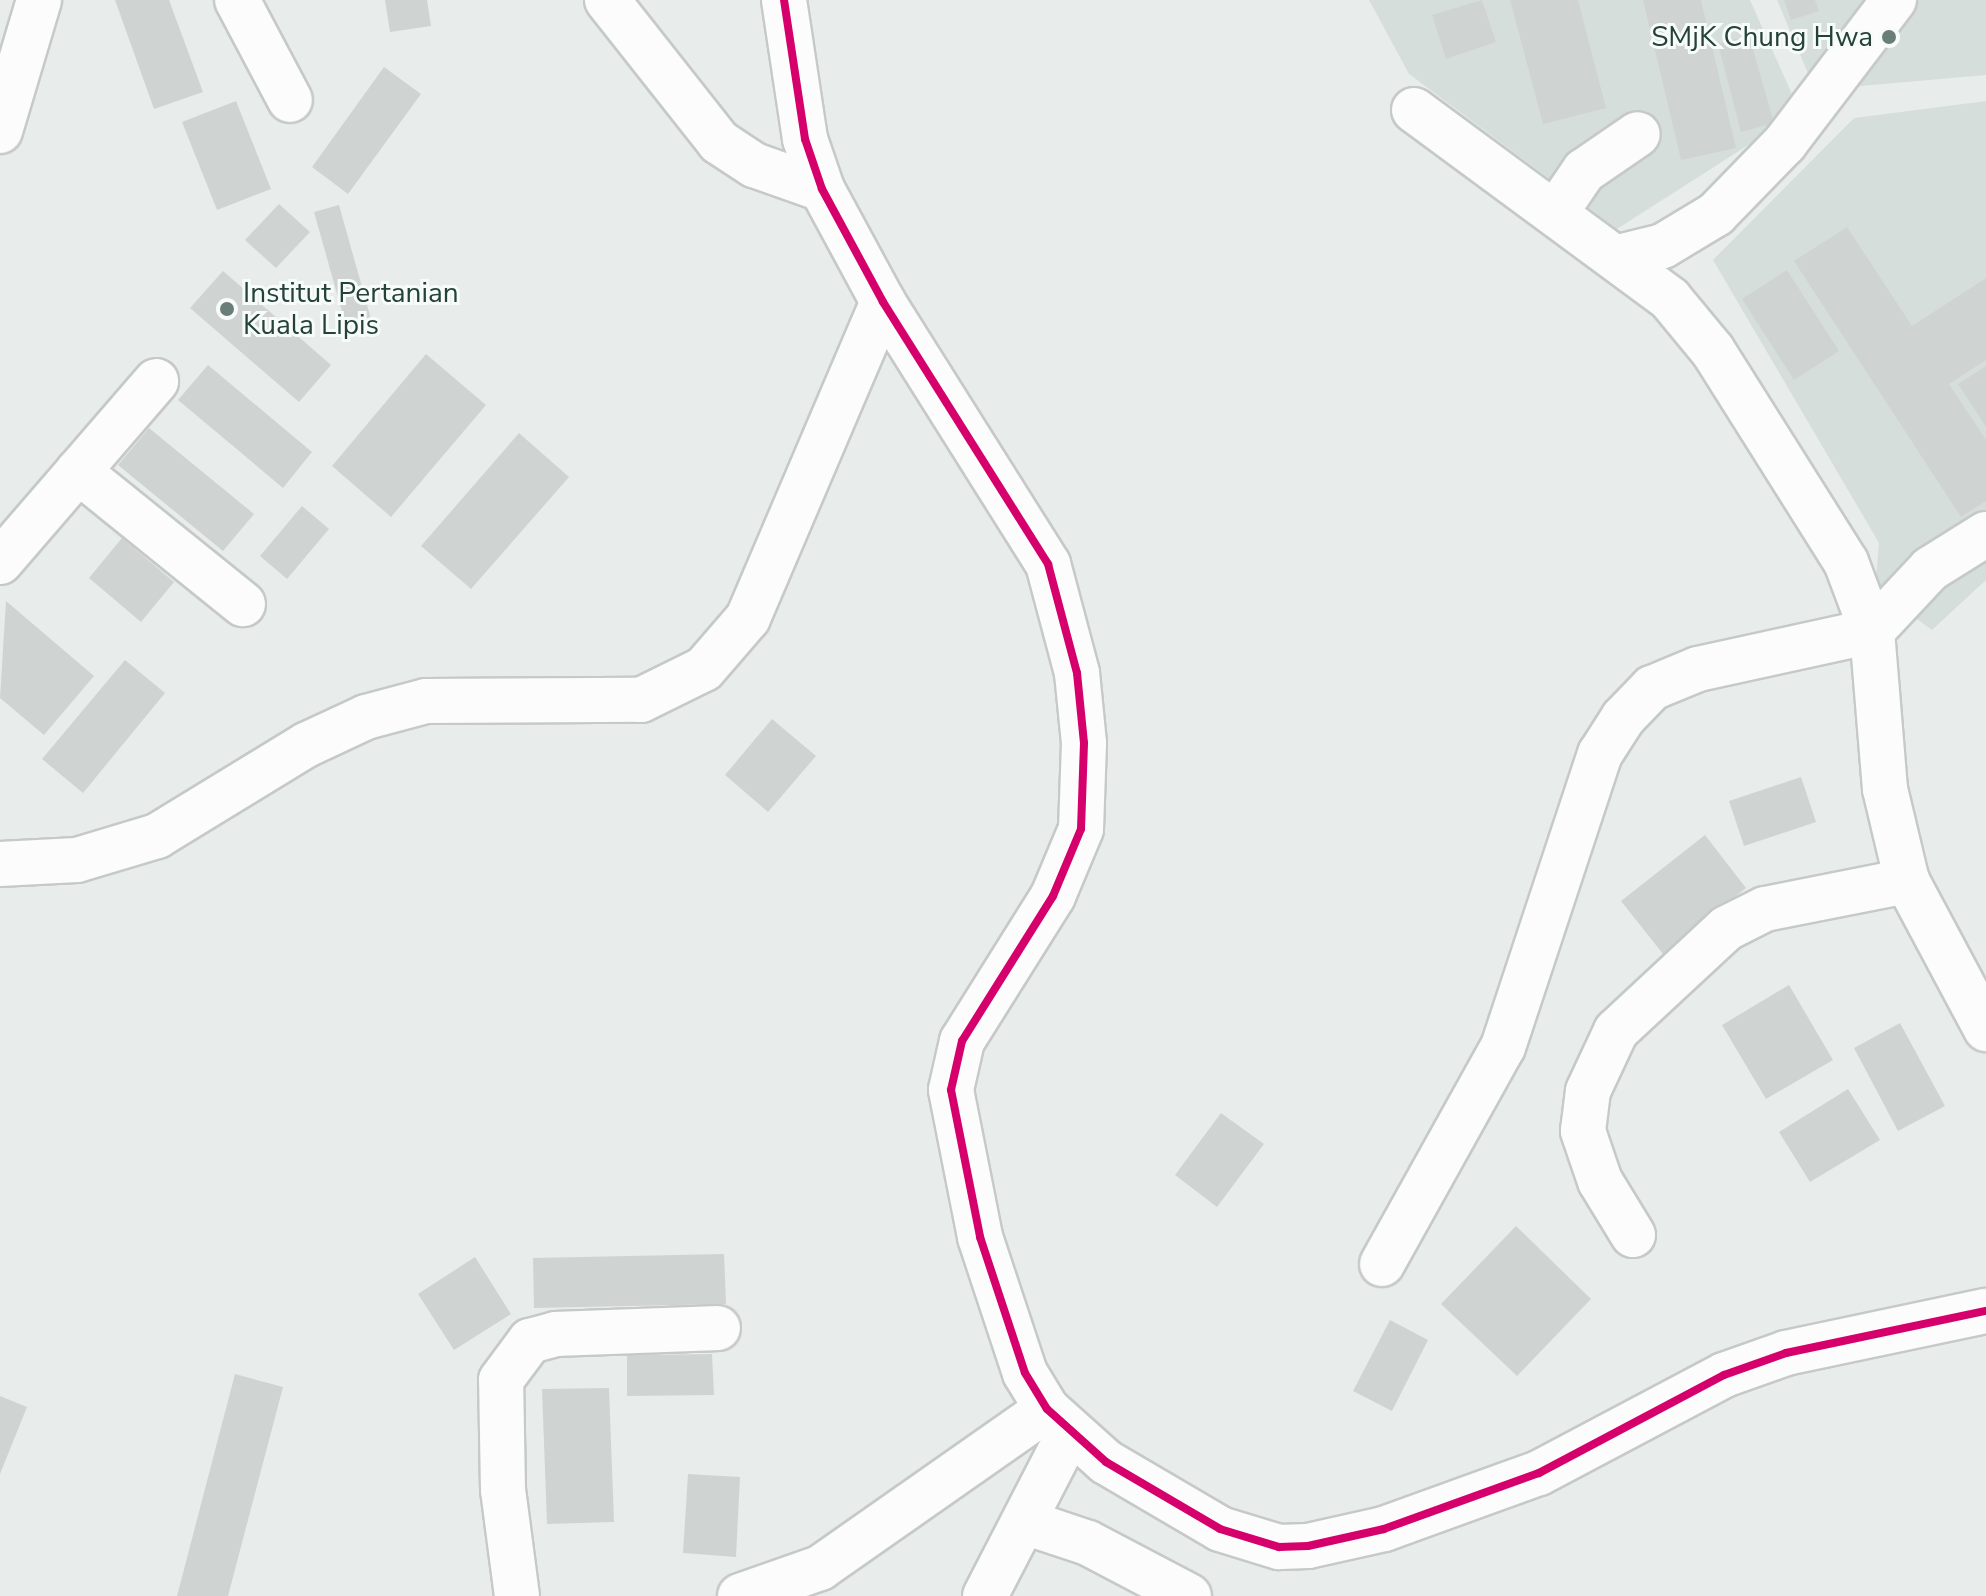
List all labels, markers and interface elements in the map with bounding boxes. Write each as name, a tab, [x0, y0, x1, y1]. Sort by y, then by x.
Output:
place label: SMjK Chung Hwa	[1651, 20, 1873, 54]
marker: SMjK Chung Hwa	[1880, 28, 1898, 46]
place label: Institut Pertanian Kuala Lipis	[243, 276, 459, 342]
marker: Institut Pertanian Kuala Lipis	[218, 300, 236, 318]

